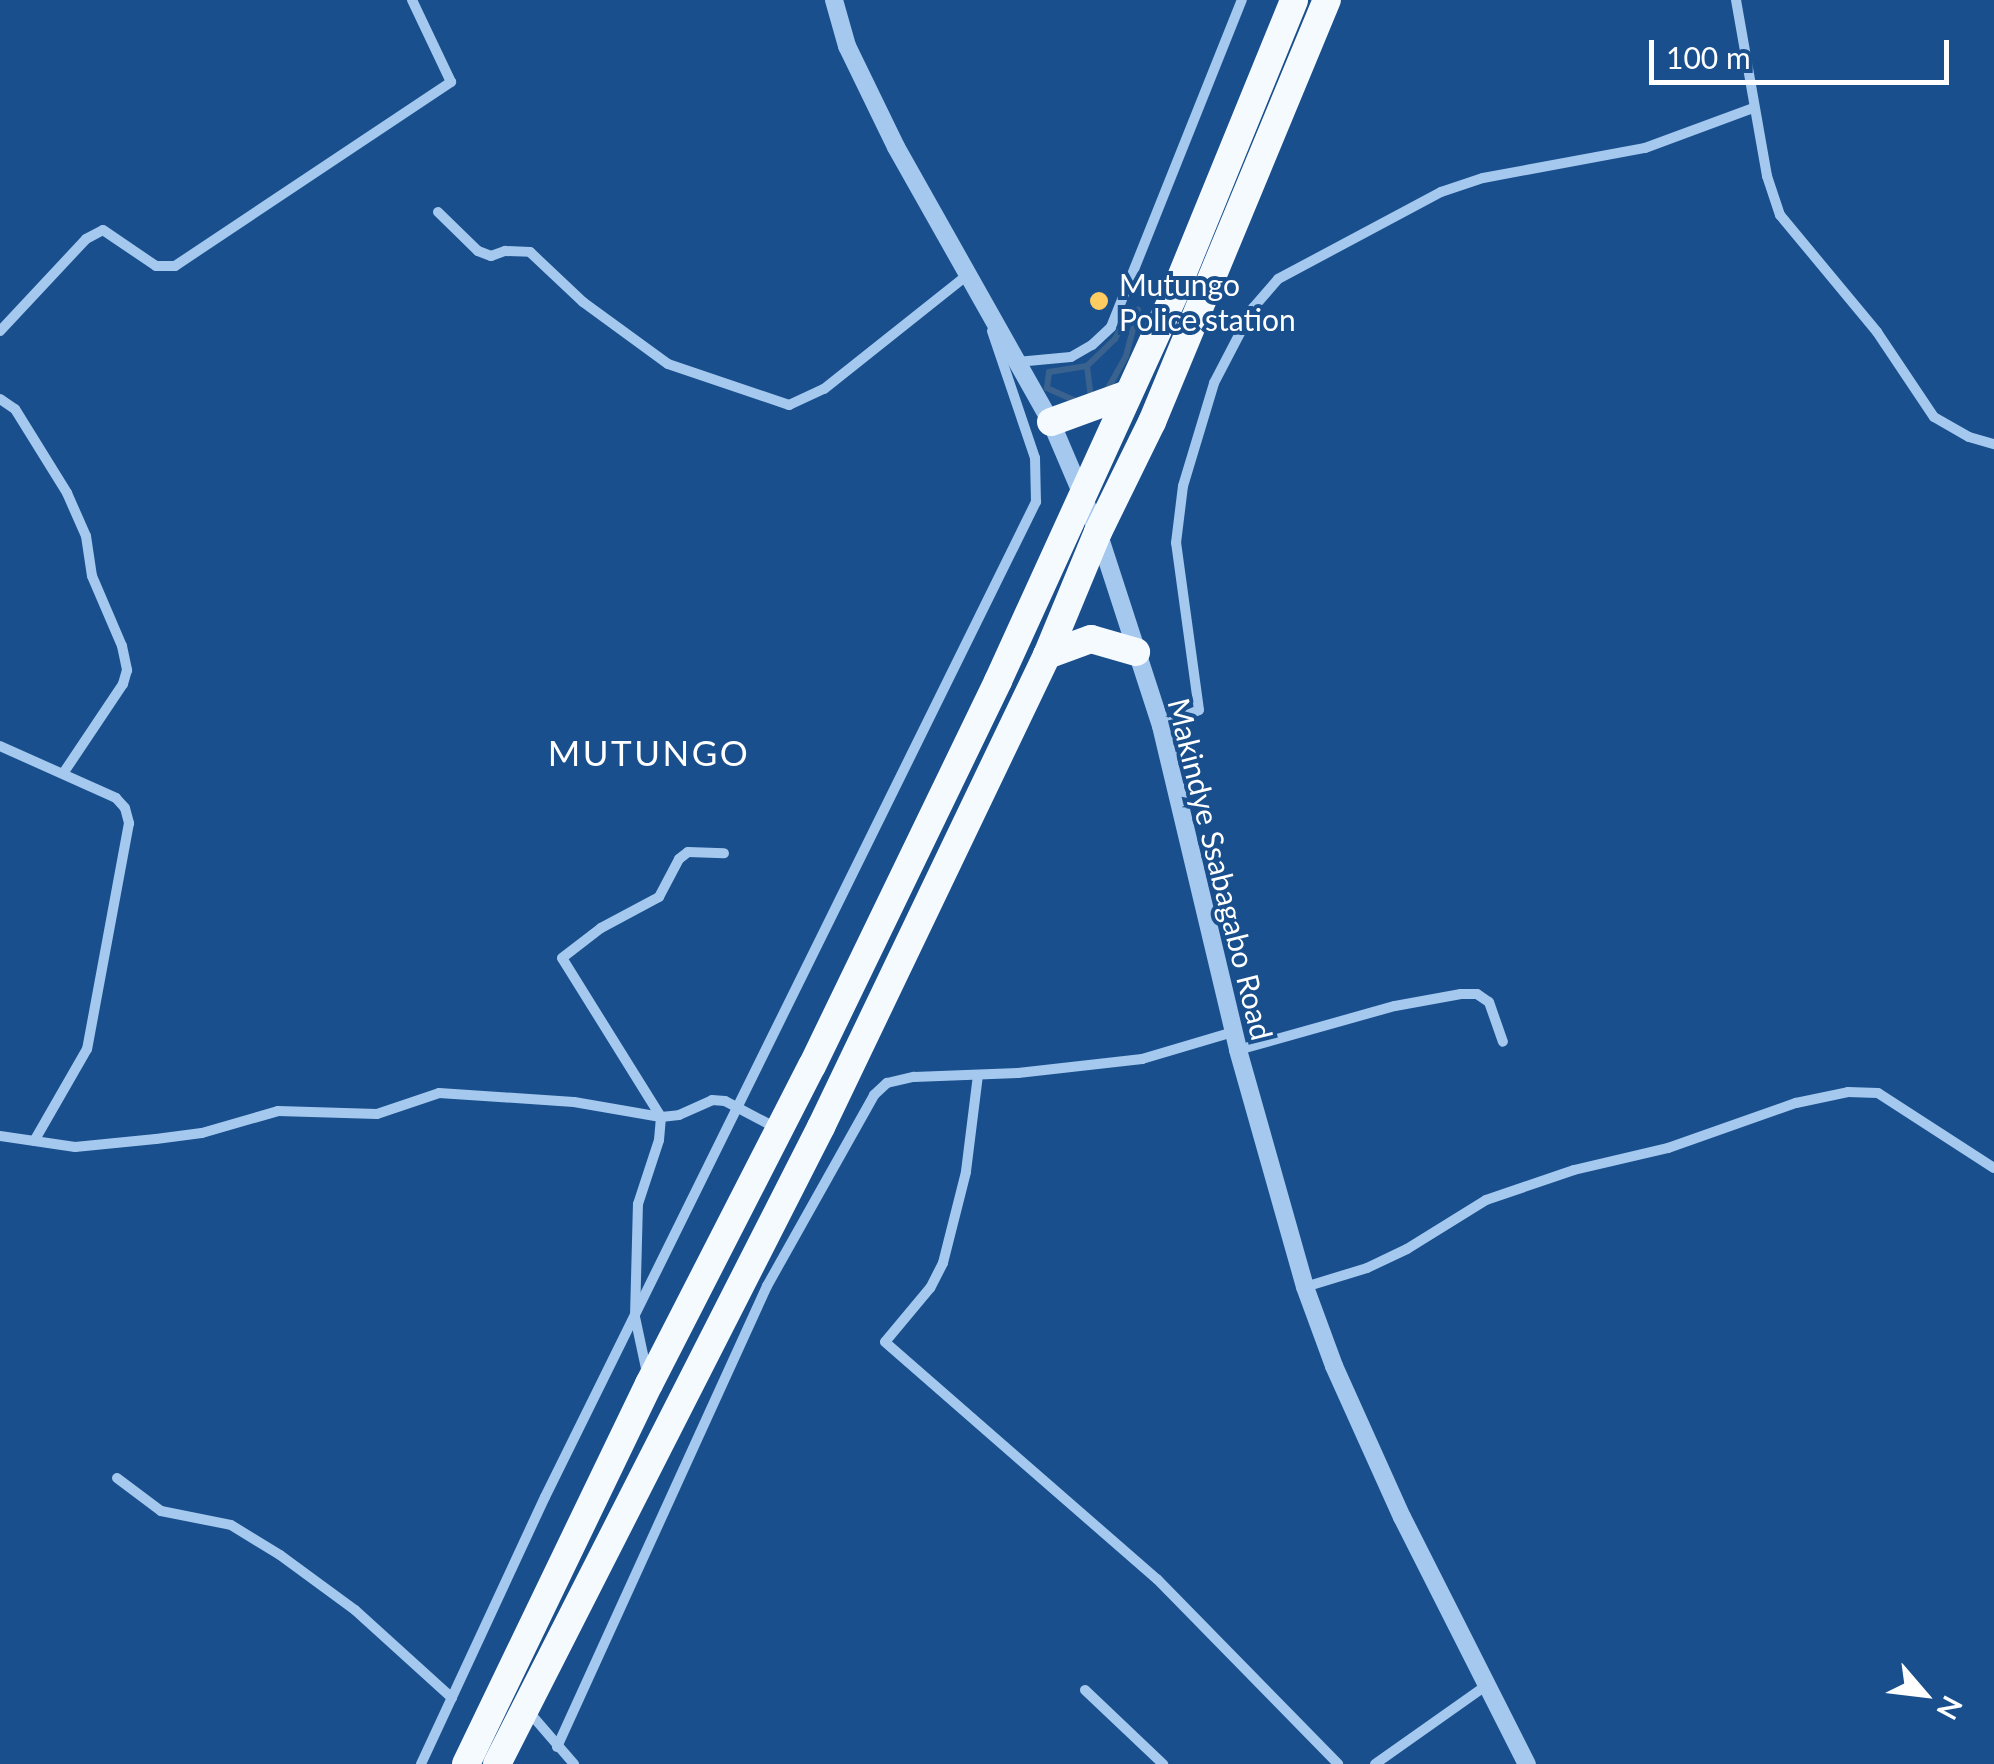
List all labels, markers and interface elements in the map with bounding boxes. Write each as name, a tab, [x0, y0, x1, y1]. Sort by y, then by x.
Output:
scale bar	[1654, 20, 1954, 82]
text: 100 m	[1666, 39, 1751, 75]
place label: Mutungo Police station	[1119, 266, 1296, 336]
marker: Mutungo Police station	[1088, 290, 1110, 312]
street label: Makindye Ssabagabo Road	[1161, 694, 1281, 1044]
district label: MUTUNGO	[548, 731, 750, 773]
north arrow	[1874, 1644, 1974, 1744]
text: N	[1930, 1691, 1971, 1726]

